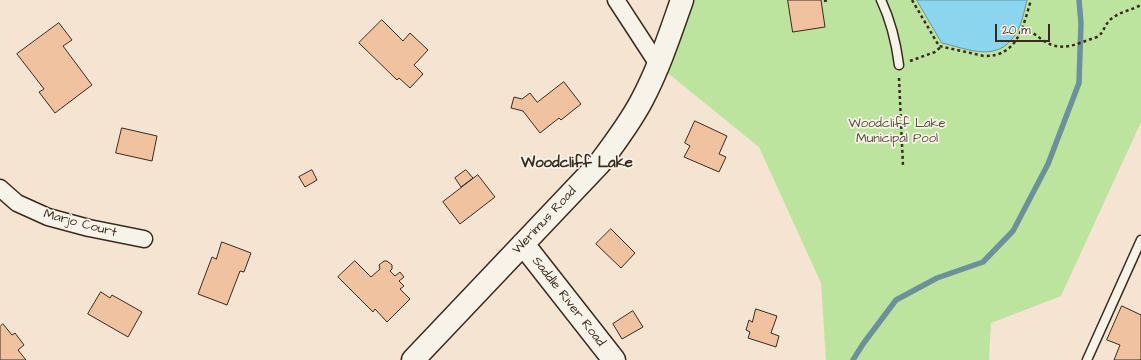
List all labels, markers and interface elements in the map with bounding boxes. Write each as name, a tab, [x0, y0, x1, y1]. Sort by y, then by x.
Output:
scale bar	[997, 16, 1052, 42]
text: 20 m	[1002, 22, 1031, 39]
park label: Woodcliff Lake Municipal Pool	[848, 116, 946, 147]
district label: Woodcliff Lake	[521, 155, 633, 173]
street label: Werimus Road	[510, 184, 580, 258]
street label: Marjo Court	[42, 207, 118, 241]
street label: Saddle River Road	[528, 254, 608, 350]

